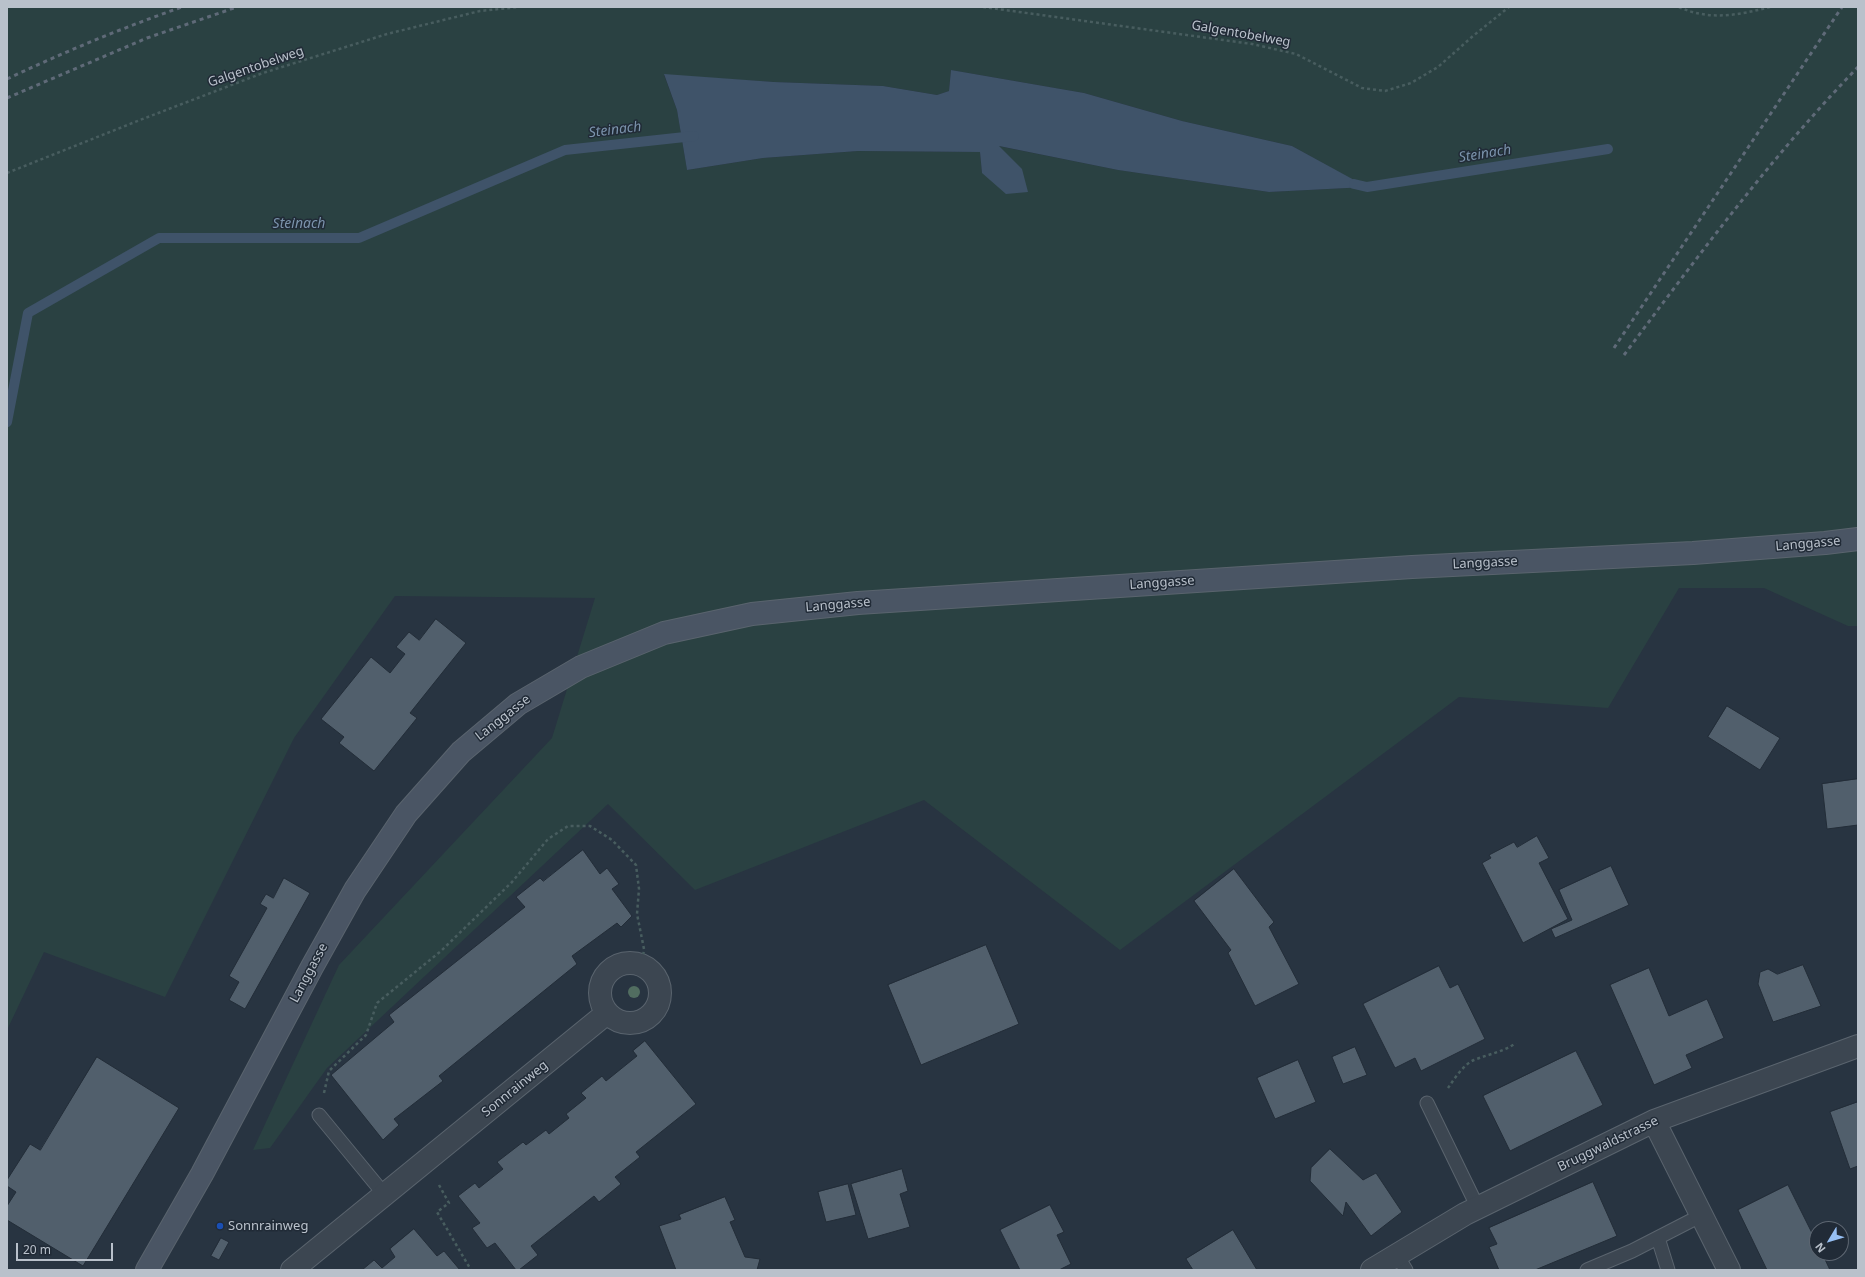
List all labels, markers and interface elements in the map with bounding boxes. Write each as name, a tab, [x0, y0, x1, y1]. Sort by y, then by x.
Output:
street label: Galgentobelweg	[1190, 18, 1292, 50]
street label: Galgentobelweg	[206, 43, 306, 91]
water label: Steinach	[588, 118, 642, 142]
water label: Steinach	[1458, 142, 1512, 166]
water label: Steinach	[273, 216, 325, 232]
street label: Langgasse	[1775, 533, 1841, 555]
street label: Langgasse	[1452, 554, 1518, 572]
street label: Langgasse	[1129, 573, 1195, 593]
street label: Langgasse	[805, 594, 871, 616]
street label: Langgasse	[473, 692, 533, 744]
street label: Langgasse	[287, 941, 331, 1005]
street label: Sonnrainweg	[479, 1058, 551, 1120]
street label: Bruggwaldstrasse	[1555, 1113, 1661, 1175]
place label: Sonnrainweg	[228, 1218, 308, 1234]
marker: Sonnrainweg	[215, 1221, 225, 1231]
north arrow	[1809, 1221, 1849, 1261]
scale bar	[18, 1235, 115, 1261]
text: N	[1811, 1240, 1829, 1256]
text: 20 m	[23, 1241, 51, 1258]

